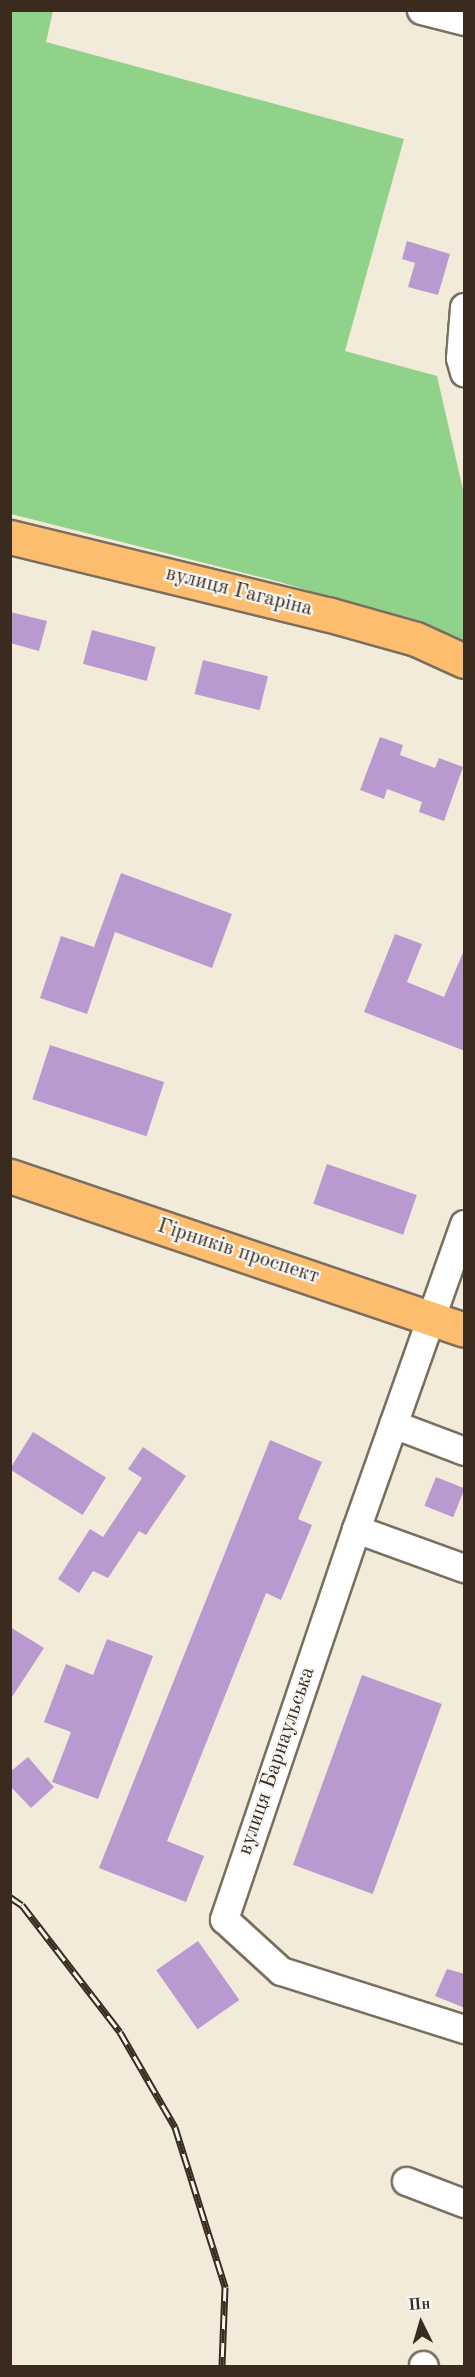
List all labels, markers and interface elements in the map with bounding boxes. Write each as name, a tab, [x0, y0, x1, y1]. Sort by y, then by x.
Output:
street label: вулиця Гагаріна	[163, 562, 315, 622]
street label: Гірників проспект	[154, 1214, 322, 1290]
street label: вулиця Барнаульська	[233, 1664, 321, 1858]
north arrow	[391, 2293, 451, 2353]
text: Пн	[408, 2296, 431, 2314]

